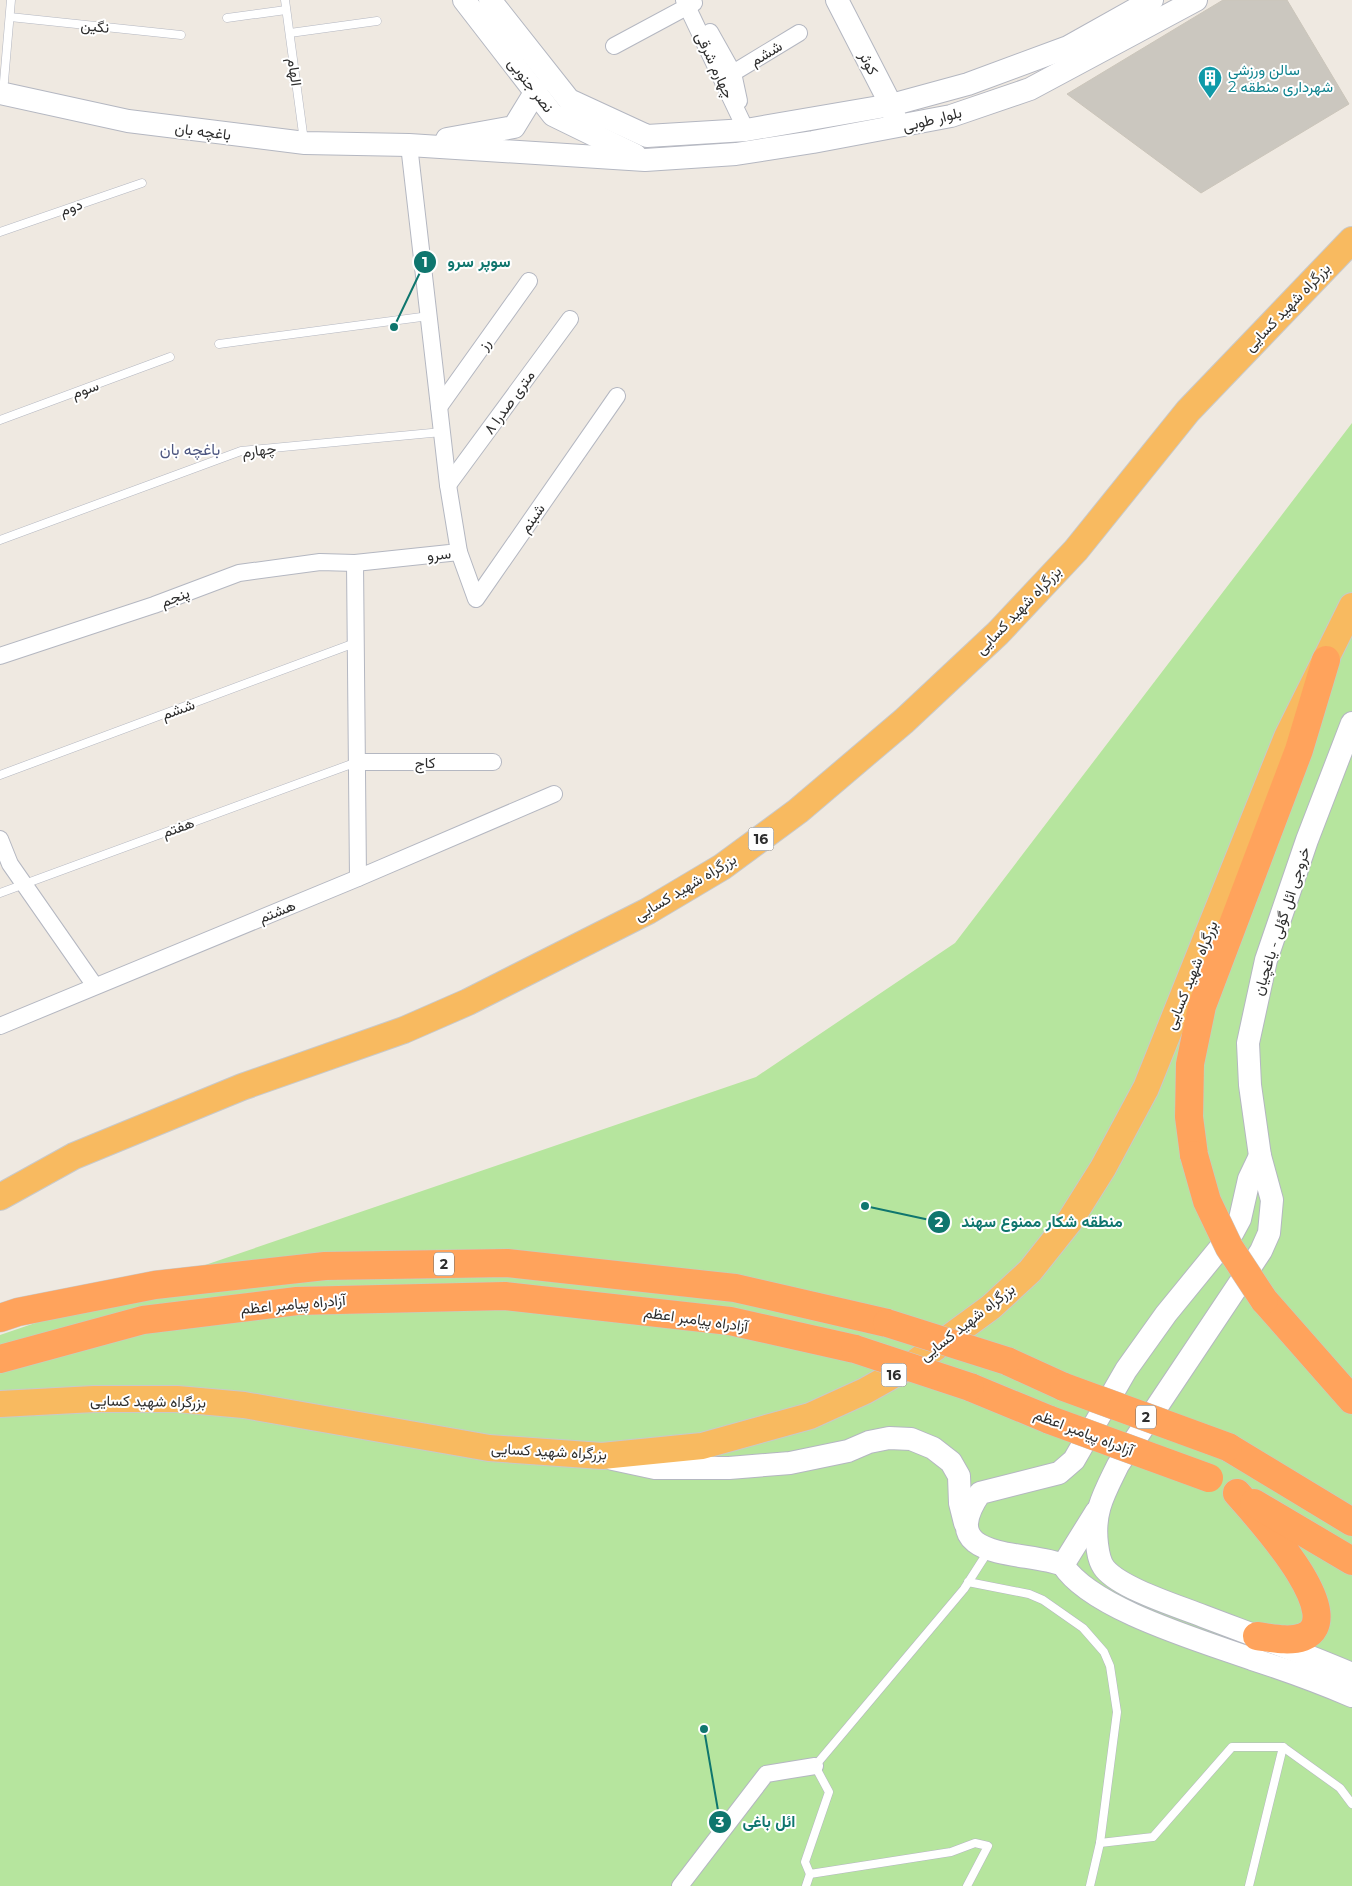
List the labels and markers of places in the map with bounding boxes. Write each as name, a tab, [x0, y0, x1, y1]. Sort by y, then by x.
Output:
place label: سالن ورزشی شهرداری منطقه 2	[1228, 60, 1333, 97]
building icon: سالن ورزشی شهرداری منطقه 2	[1197, 65, 1223, 99]
callout: سوپر سرو	[412, 246, 520, 277]
callout: منطقه شکار ممنوع سهند	[926, 1206, 1133, 1237]
callout: ائل باغی	[707, 1806, 805, 1837]

